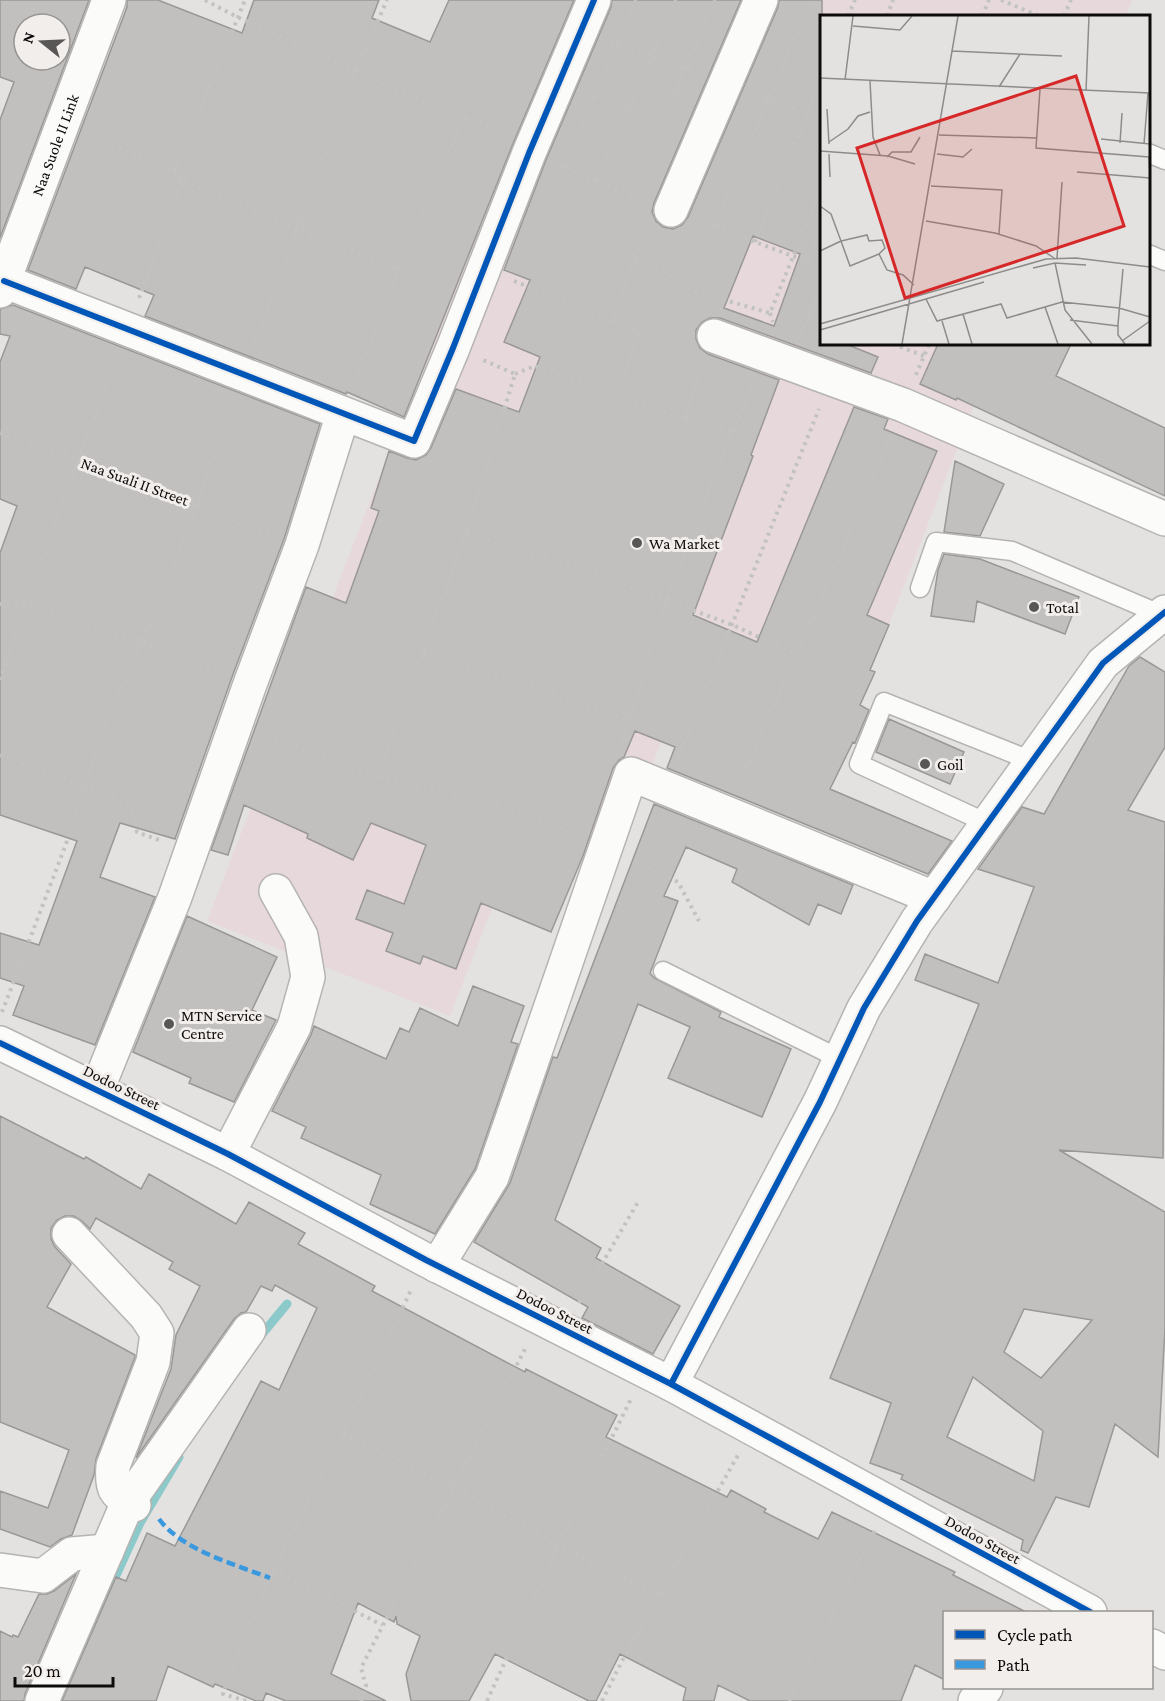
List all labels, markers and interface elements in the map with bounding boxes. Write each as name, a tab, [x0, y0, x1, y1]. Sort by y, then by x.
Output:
north arrow	[12, 12, 72, 72]
inset map	[820, 15, 1150, 345]
text: N	[18, 30, 38, 45]
street label: Naa Suole II Link	[28, 91, 82, 198]
street label: Naa Suali II Street	[79, 454, 192, 509]
place label: Wa Market	[649, 535, 720, 552]
marker: Wa Market	[630, 536, 644, 550]
place label: Total	[1046, 599, 1079, 616]
marker: Total	[1027, 600, 1041, 614]
place label: Goil	[937, 756, 963, 773]
marker: Goil	[918, 757, 932, 771]
place label: MTN Service Centre	[181, 1007, 262, 1042]
marker: MTN Service Centre	[162, 1017, 176, 1031]
street label: Dodoo Street	[81, 1062, 164, 1114]
street label: Dodoo Street	[514, 1284, 596, 1337]
street label: Dodoo Street	[942, 1512, 1024, 1567]
legend	[943, 1611, 1153, 1689]
text: Cycle path	[997, 1625, 1073, 1645]
scale bar	[15, 1650, 112, 1688]
text: Path	[997, 1655, 1030, 1675]
text: 20 m	[24, 1661, 61, 1681]

